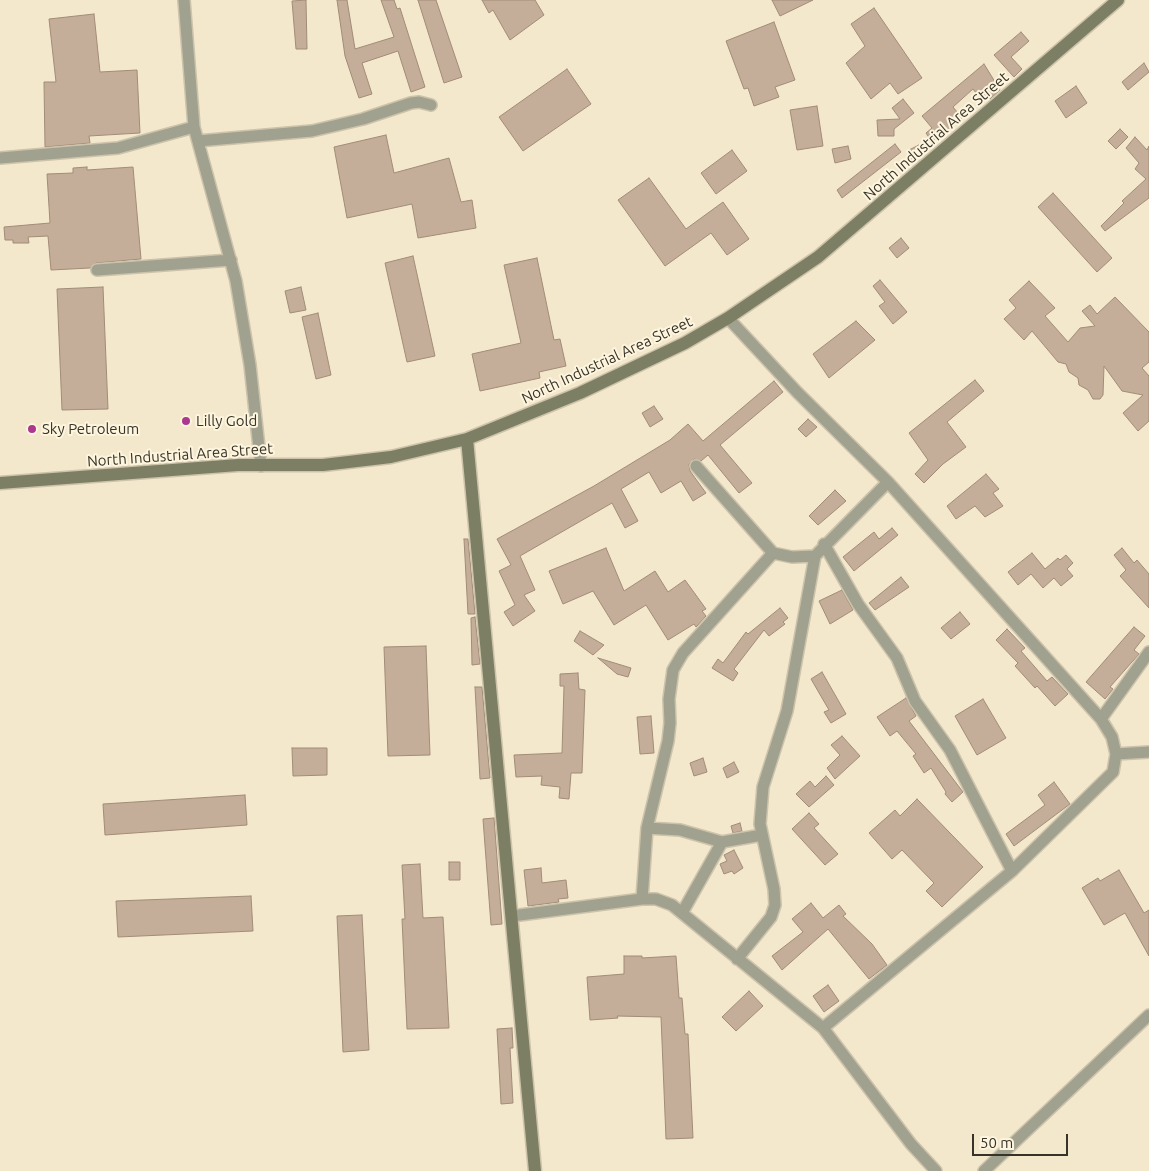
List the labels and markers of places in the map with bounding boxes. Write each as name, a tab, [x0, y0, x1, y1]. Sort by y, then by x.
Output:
place label: Lilly Gold	[196, 412, 257, 430]
marker: Lilly Gold	[180, 415, 192, 427]
place label: Sky Petroleum	[42, 420, 139, 438]
marker: Sky Petroleum	[26, 423, 38, 435]

